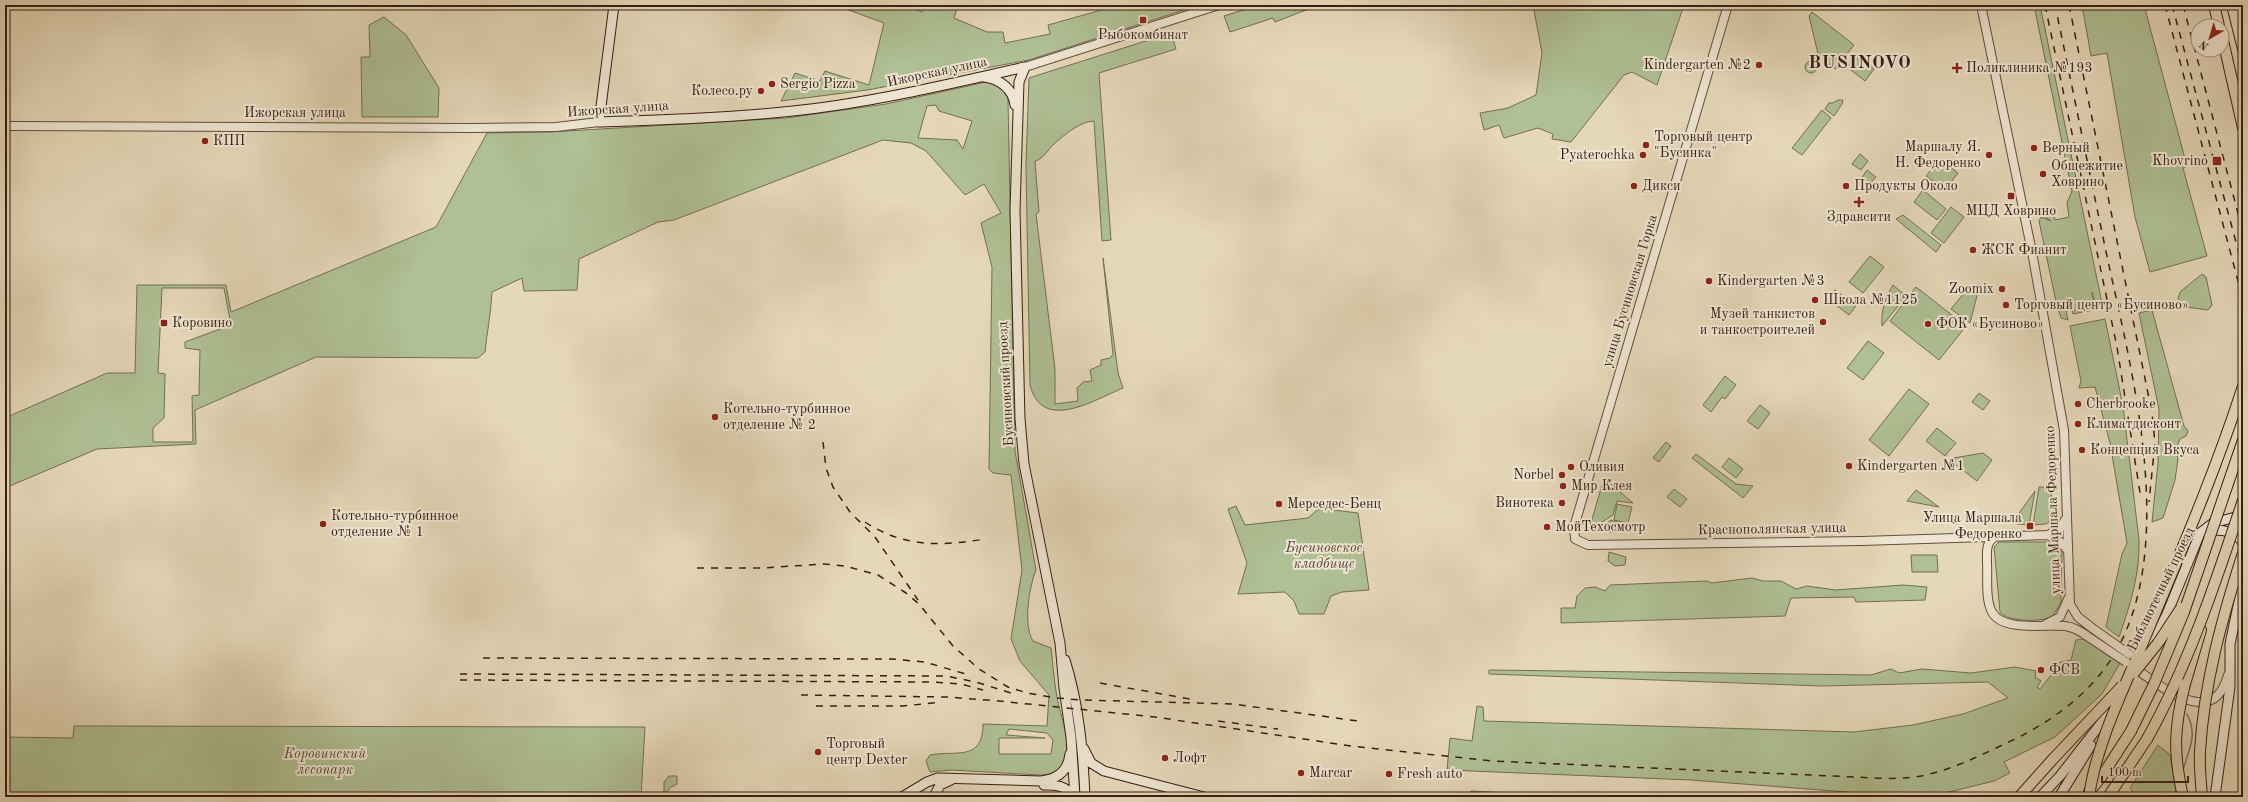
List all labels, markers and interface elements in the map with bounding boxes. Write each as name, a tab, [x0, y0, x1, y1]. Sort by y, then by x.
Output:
marker: Рыбокомбинат	[1138, 15, 1148, 25]
north arrow	[2190, 18, 2230, 58]
place label: Рыбокомбинат	[1098, 28, 1189, 42]
text: N	[2198, 37, 2211, 52]
district label: BUSINOVO	[1808, 54, 1912, 72]
street label: Ижорская улица	[886, 55, 988, 89]
place label: Kindergarten №2	[1643, 58, 1751, 72]
marker: Kindergarten №2	[1754, 60, 1764, 70]
place label: Поликлиника №193	[1966, 61, 2093, 75]
marker: Поликлиника №193	[1951, 62, 1963, 74]
place label: Sergio Pizza	[780, 77, 856, 91]
marker: Sergio Pizza	[767, 79, 777, 89]
place label: Колесо.ру	[691, 84, 754, 98]
marker: Колесо.ру	[756, 86, 766, 96]
street label: Ижорская улица	[567, 98, 669, 120]
street label: Ижорская улица	[244, 106, 346, 120]
place label: Торговый центр "Бусинка"	[1654, 130, 1753, 160]
place label: КПП	[213, 134, 245, 148]
marker: КПП	[200, 136, 210, 146]
marker: Торговый центр "Бусинка"	[1641, 140, 1651, 150]
place label: Маршалу Я. Н. Федоренко	[1895, 140, 1981, 170]
place label: Верный	[2042, 141, 2090, 155]
marker: Верный	[2029, 143, 2039, 153]
place label: Pyaterochka	[1560, 148, 1635, 162]
marker: Pyaterochka	[1638, 150, 1648, 160]
marker: Маршалу Я. Н. Федоренко	[1984, 150, 1994, 160]
place label: Khovrino	[2152, 154, 2208, 168]
marker: Khovrino	[2211, 155, 2223, 167]
place label: Общежитие Ховрино	[2051, 159, 2123, 189]
marker: Общежитие Ховрино	[2038, 169, 2048, 179]
place label: Дикси	[1642, 179, 1681, 193]
place label: Продукты Около	[1854, 179, 1958, 193]
marker: Дикси	[1629, 181, 1639, 191]
marker: Продукты Около	[1841, 181, 1851, 191]
marker: МЦД Ховрино	[2006, 191, 2016, 201]
marker: Здравсити	[1854, 197, 1864, 207]
place label: МЦД Ховрино	[1966, 204, 2056, 218]
place label: Здравсити	[1827, 210, 1891, 224]
street label: улица Бусиновская Горка	[1600, 213, 1660, 369]
place label: ЖСК Фианит	[1981, 243, 2067, 257]
marker: ЖСК Фианит	[1968, 245, 1978, 255]
place label: Kindergarten №3	[1717, 274, 1825, 288]
marker: Kindergarten №3	[1704, 276, 1714, 286]
place label: Zoomix	[1949, 282, 1994, 296]
marker: Zoomix	[1997, 284, 2007, 294]
place label: Школа №1125	[1823, 293, 1918, 307]
marker: Школа №1125	[1810, 295, 1820, 305]
place label: Торговый центр «Бусиново»	[2014, 298, 2189, 312]
marker: Торговый центр «Бусиново»	[2001, 300, 2011, 310]
place label: Музей танкистов и танкостроителей	[1700, 307, 1815, 337]
place label: Коровино	[172, 316, 232, 330]
marker: Музей танкистов и танкостроителей	[1818, 317, 1828, 327]
place label: ФОК «Бусиново»	[1936, 317, 2044, 331]
marker: Коровино	[159, 318, 169, 328]
marker: ФОК «Бусиново»	[1923, 319, 1933, 329]
street label: Бусиновский проезд	[996, 321, 1016, 447]
place label: Cherbrooke	[2086, 397, 2156, 411]
marker: Cherbrooke	[2073, 399, 2083, 409]
place label: Котельно-турбинное отделение № 2	[723, 402, 850, 432]
marker: Котельно-турбинное отделение № 2	[710, 412, 720, 422]
place label: Климатдисконт	[2086, 417, 2182, 431]
marker: Климатдисконт	[2073, 419, 2083, 429]
street label: улица Маршала Федоренко	[2043, 426, 2063, 594]
place label: Концепция Вкуса	[2090, 443, 2200, 457]
marker: Концепция Вкуса	[2077, 445, 2087, 455]
place label: Kindergarten №1	[1857, 459, 1965, 473]
place label: Оливия	[1579, 460, 1624, 474]
marker: Kindergarten №1	[1844, 461, 1854, 471]
marker: Оливия	[1566, 462, 1576, 472]
place label: Norbel	[1513, 468, 1554, 482]
marker: Norbel	[1557, 470, 1567, 480]
place label: Мир Клея	[1571, 479, 1632, 493]
marker: Мир Клея	[1558, 481, 1568, 491]
place label: Винотека	[1495, 496, 1554, 510]
place label: Мерседес-Бенц	[1287, 497, 1382, 511]
marker: Винотека	[1557, 498, 1567, 508]
marker: Мерседес-Бенц	[1274, 499, 1284, 509]
place label: Котельно-турбинное отделение № 1	[331, 509, 458, 539]
place label: Улица Маршала Федоренко	[1923, 511, 2022, 541]
marker: Котельно-турбинное отделение № 1	[318, 519, 328, 529]
place label: МойТехосмотр	[1555, 520, 1646, 534]
street label: Краснополянская улица	[1698, 521, 1847, 537]
marker: Улица Маршала Федоренко	[2025, 521, 2035, 531]
marker: МойТехосмотр	[1542, 522, 1552, 532]
street label: Библиотечный проезд	[2125, 525, 2197, 653]
park label: Бусиновское кладбище	[1285, 541, 1362, 572]
place label: ФСВ	[2049, 663, 2080, 677]
marker: ФСВ	[2036, 665, 2046, 675]
place label: Торговый центр Dexter	[826, 737, 908, 767]
park label: Коровинский лесопарк	[283, 747, 366, 778]
marker: Торговый центр Dexter	[813, 747, 823, 757]
place label: Лофт	[1173, 751, 1207, 766]
marker: Лофт	[1160, 753, 1170, 763]
scale bar	[2102, 758, 2188, 784]
place label: Marcar	[1309, 766, 1352, 780]
place label: Fresh auto	[1397, 767, 1463, 781]
text: 100 m	[2108, 767, 2142, 779]
marker: Marcar	[1296, 768, 1306, 778]
marker: Fresh auto	[1384, 769, 1394, 779]

